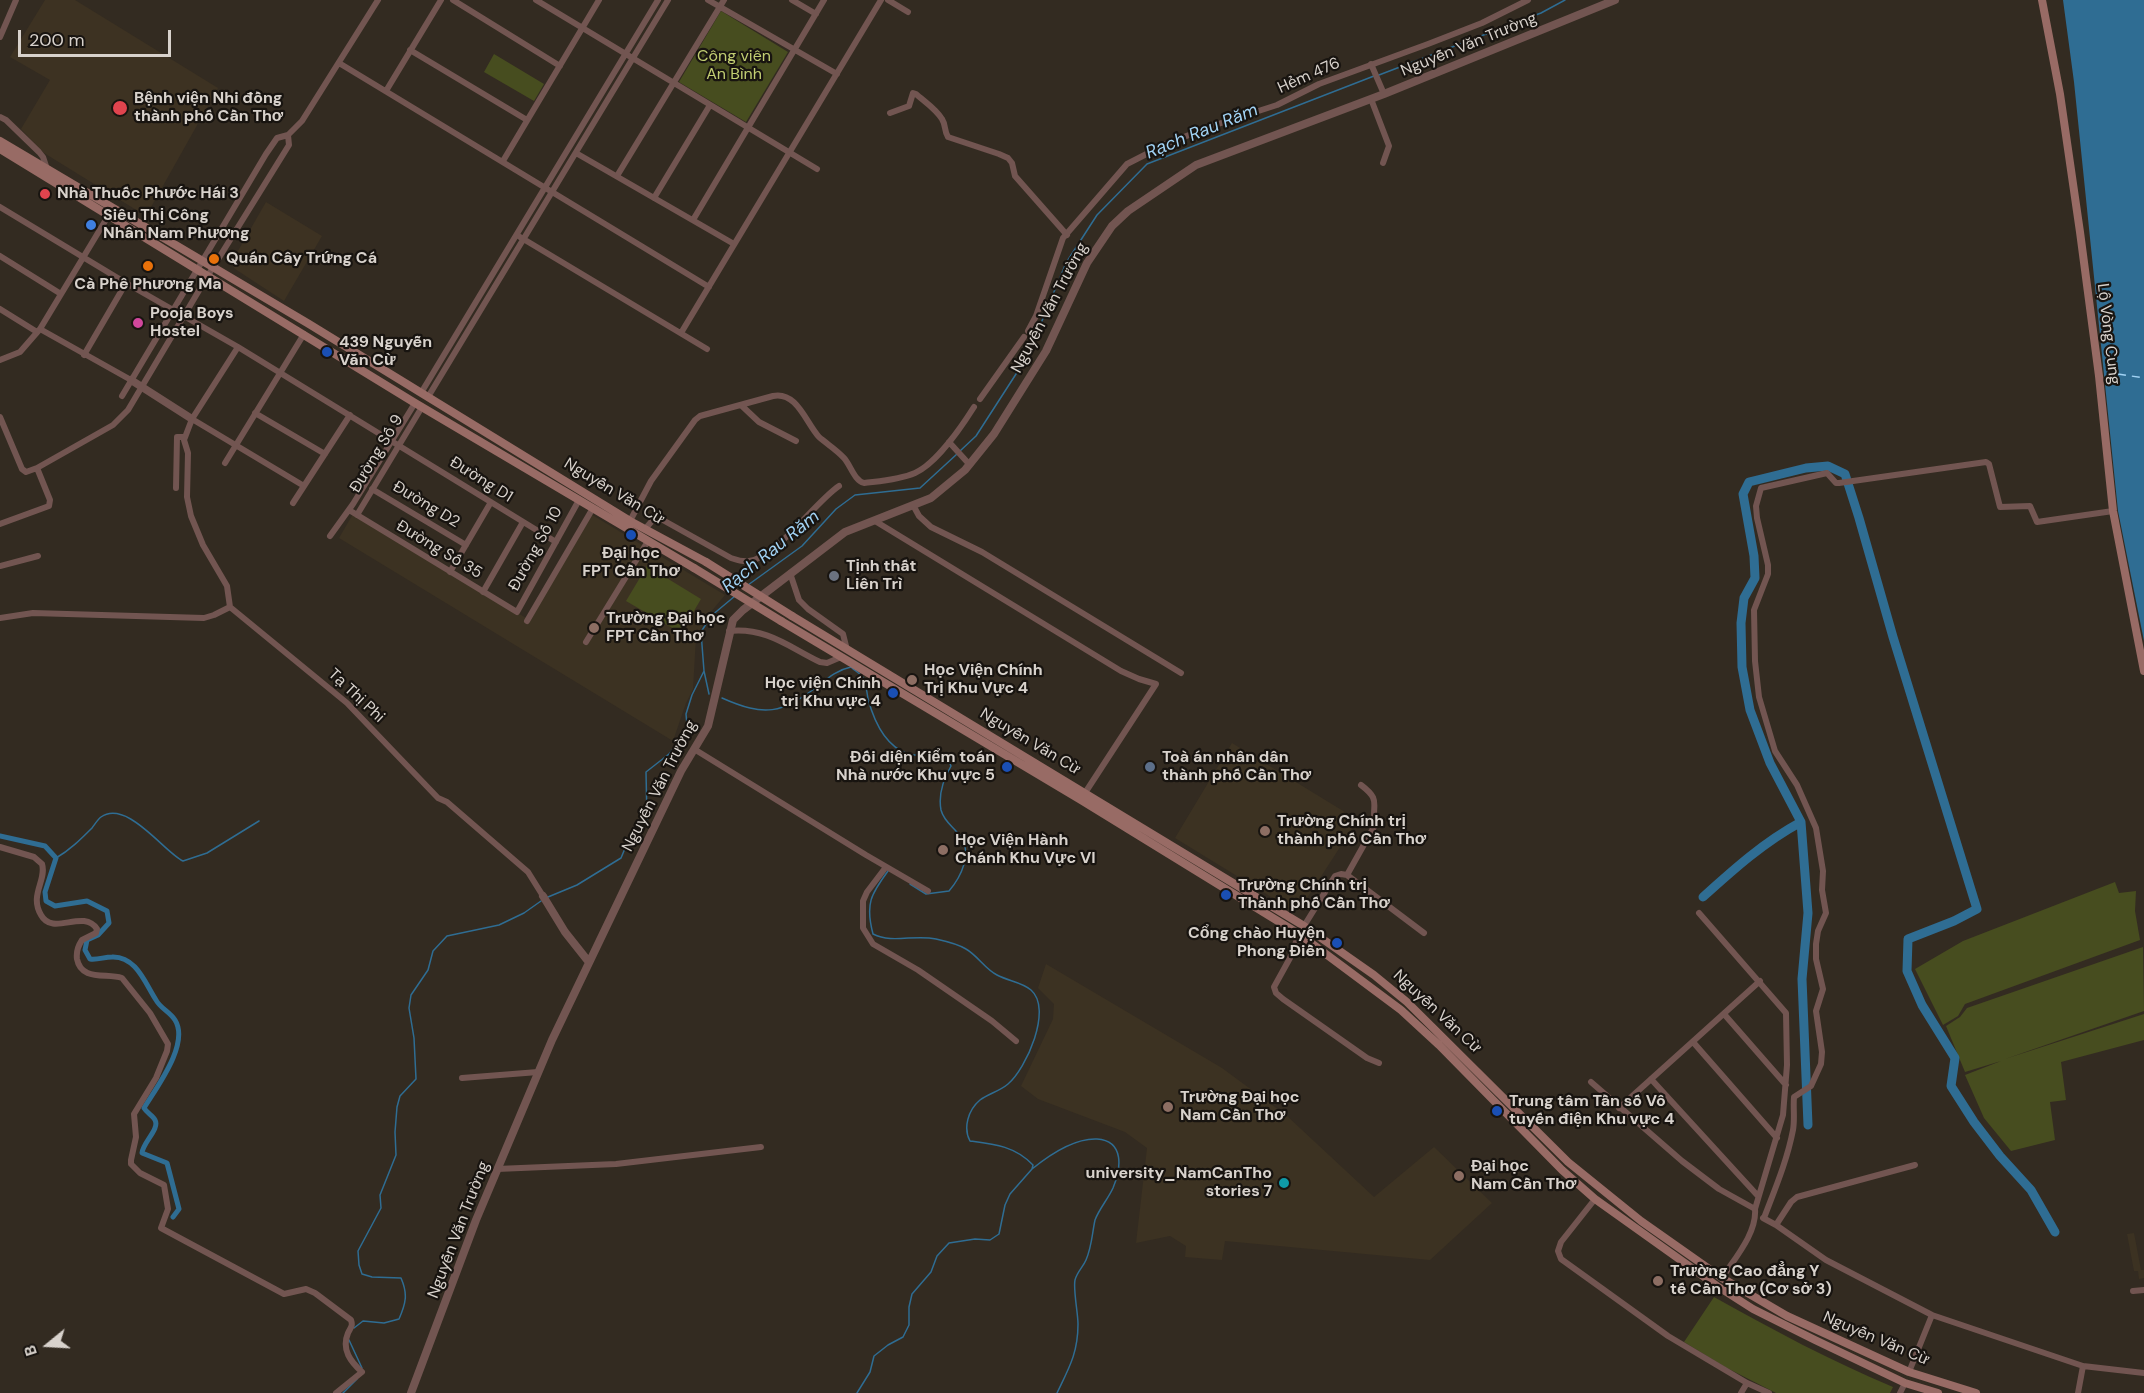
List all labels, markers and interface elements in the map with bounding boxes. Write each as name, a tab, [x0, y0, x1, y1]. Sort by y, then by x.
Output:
street label: Nguyễn Văn Trường	[1398, 9, 1540, 81]
scale bar	[21, 18, 174, 56]
text: 200 m	[29, 28, 85, 52]
park label: Công viên An Bình	[697, 47, 771, 85]
street label: Hẻm 476	[1275, 54, 1343, 98]
place label: Bệnh viện Nhi đồng thành phố Cần Thơ	[134, 89, 283, 127]
marker: Bệnh viện Nhi đồng thành phố Cần Thơ	[111, 99, 129, 117]
water label: Rạch Rau Răm	[1143, 100, 1261, 164]
place label: Nhà Thuốc Phước Hái 3	[57, 184, 239, 204]
marker: Nhà Thuốc Phước Hái 3	[38, 187, 52, 201]
place label: Siêu Thị Công Nhân Nam Phương	[103, 206, 249, 244]
marker: Siêu Thị Công Nhân Nam Phương	[84, 218, 98, 232]
street label: Nguyễn Văn Trường	[1007, 239, 1093, 377]
place label: Quán Cây Trứng Cá	[226, 249, 377, 269]
marker: Quán Cây Trứng Cá	[207, 252, 221, 266]
marker: Cà Phê Phương Ma	[141, 259, 155, 273]
place label: Cà Phê Phương Ma	[74, 275, 222, 295]
street label: Lộ Vòng Cung	[2092, 282, 2124, 386]
place label: Pooja Boys Hostel	[150, 304, 233, 342]
marker: Pooja Boys Hostel	[131, 316, 145, 330]
place label: 439 Nguyễn Văn Cừ	[339, 333, 432, 371]
marker: 439 Nguyễn Văn Cừ	[320, 345, 334, 359]
street label: Đường Số 9	[346, 411, 408, 497]
street label: Đường D1	[446, 453, 516, 507]
street label: Nguyễn Văn Cừ	[560, 454, 668, 530]
street label: Đường D2	[389, 477, 463, 533]
street label: Đường Số 10	[505, 503, 567, 595]
water label: Rạch Rau Răm	[718, 506, 824, 598]
street label: Đường Số 35	[392, 517, 486, 583]
marker: Đại học FPT Cần Thơ	[624, 528, 638, 542]
place label: Đại học FPT Cần Thơ	[582, 544, 680, 582]
place label: Tịnh thất Liên Trì	[846, 557, 917, 595]
marker: Tịnh thất Liên Trì	[827, 569, 841, 583]
place label: Trường Đại học FPT Cần Thơ	[606, 609, 725, 647]
marker: Trường Đại học FPT Cần Thơ	[587, 621, 601, 635]
place label: Học Viện Chính Trị Khu Vực 4	[924, 661, 1043, 699]
street label: Tạ Thị Phi	[324, 665, 388, 727]
marker: Học Viện Chính Trị Khu Vực 4	[905, 673, 919, 687]
place label: Học viện Chính trị Khu vực 4	[765, 674, 881, 712]
marker: Học viện Chính trị Khu vực 4	[886, 686, 900, 700]
street label: Nguyễn Văn Cừ	[976, 704, 1084, 780]
street label: Nguyễn Văn Trường	[619, 717, 701, 855]
place label: Đối diện Kiểm toán Nhà nước Khu vực 5	[836, 748, 995, 786]
place label: Toà án nhân dân thành phố Cần Thơ	[1162, 748, 1311, 786]
marker: Đối diện Kiểm toán Nhà nước Khu vực 5	[1000, 760, 1014, 774]
marker: Toà án nhân dân thành phố Cần Thơ	[1143, 760, 1157, 774]
place label: Trường Chính trị thành phố Cần Thơ	[1277, 812, 1426, 850]
marker: Trường Chính trị thành phố Cần Thơ	[1258, 824, 1272, 838]
place label: Học Viện Hành Chánh Khu Vực VI	[955, 831, 1096, 869]
marker: Học Viện Hành Chánh Khu Vực VI	[936, 843, 950, 857]
place label: Trường Chính trị Thành phố Cần Thơ	[1238, 876, 1390, 914]
marker: Trường Chính trị Thành phố Cần Thơ	[1219, 888, 1233, 902]
place label: Cổng chào Huyện Phong Điền	[1188, 924, 1325, 962]
marker: Cổng chào Huyện Phong Điền	[1330, 936, 1344, 950]
street label: Nguyễn Văn Cừ	[1389, 966, 1485, 1058]
place label: Trường Đại học Nam Cần Thơ	[1180, 1088, 1299, 1126]
place label: Trung tâm Tần số Vô tuyến điện Khu vực 4	[1509, 1092, 1674, 1130]
marker: Trường Đại học Nam Cần Thơ	[1161, 1100, 1175, 1114]
marker: Trung tâm Tần số Vô tuyến điện Khu vực 4	[1490, 1104, 1504, 1118]
place label: Đại học Nam Cần Thơ	[1471, 1157, 1576, 1195]
street label: Nguyễn Văn Trường	[424, 1159, 494, 1301]
place label: university_NamCanTho stories 7	[1086, 1164, 1272, 1202]
marker: Đại học Nam Cần Thơ	[1452, 1169, 1466, 1183]
marker: university_NamCanTho stories 7	[1277, 1176, 1291, 1190]
place label: Trường Cao đẳng Y tế Cần Thơ (Cơ sở 3)	[1670, 1262, 1832, 1300]
marker: Trường Cao đẳng Y tế Cần Thơ (Cơ sở 3)	[1651, 1274, 1665, 1288]
street label: Nguyễn Văn Cừ	[1820, 1308, 1932, 1370]
north arrow	[18, 1315, 78, 1375]
text: B	[19, 1343, 42, 1359]

